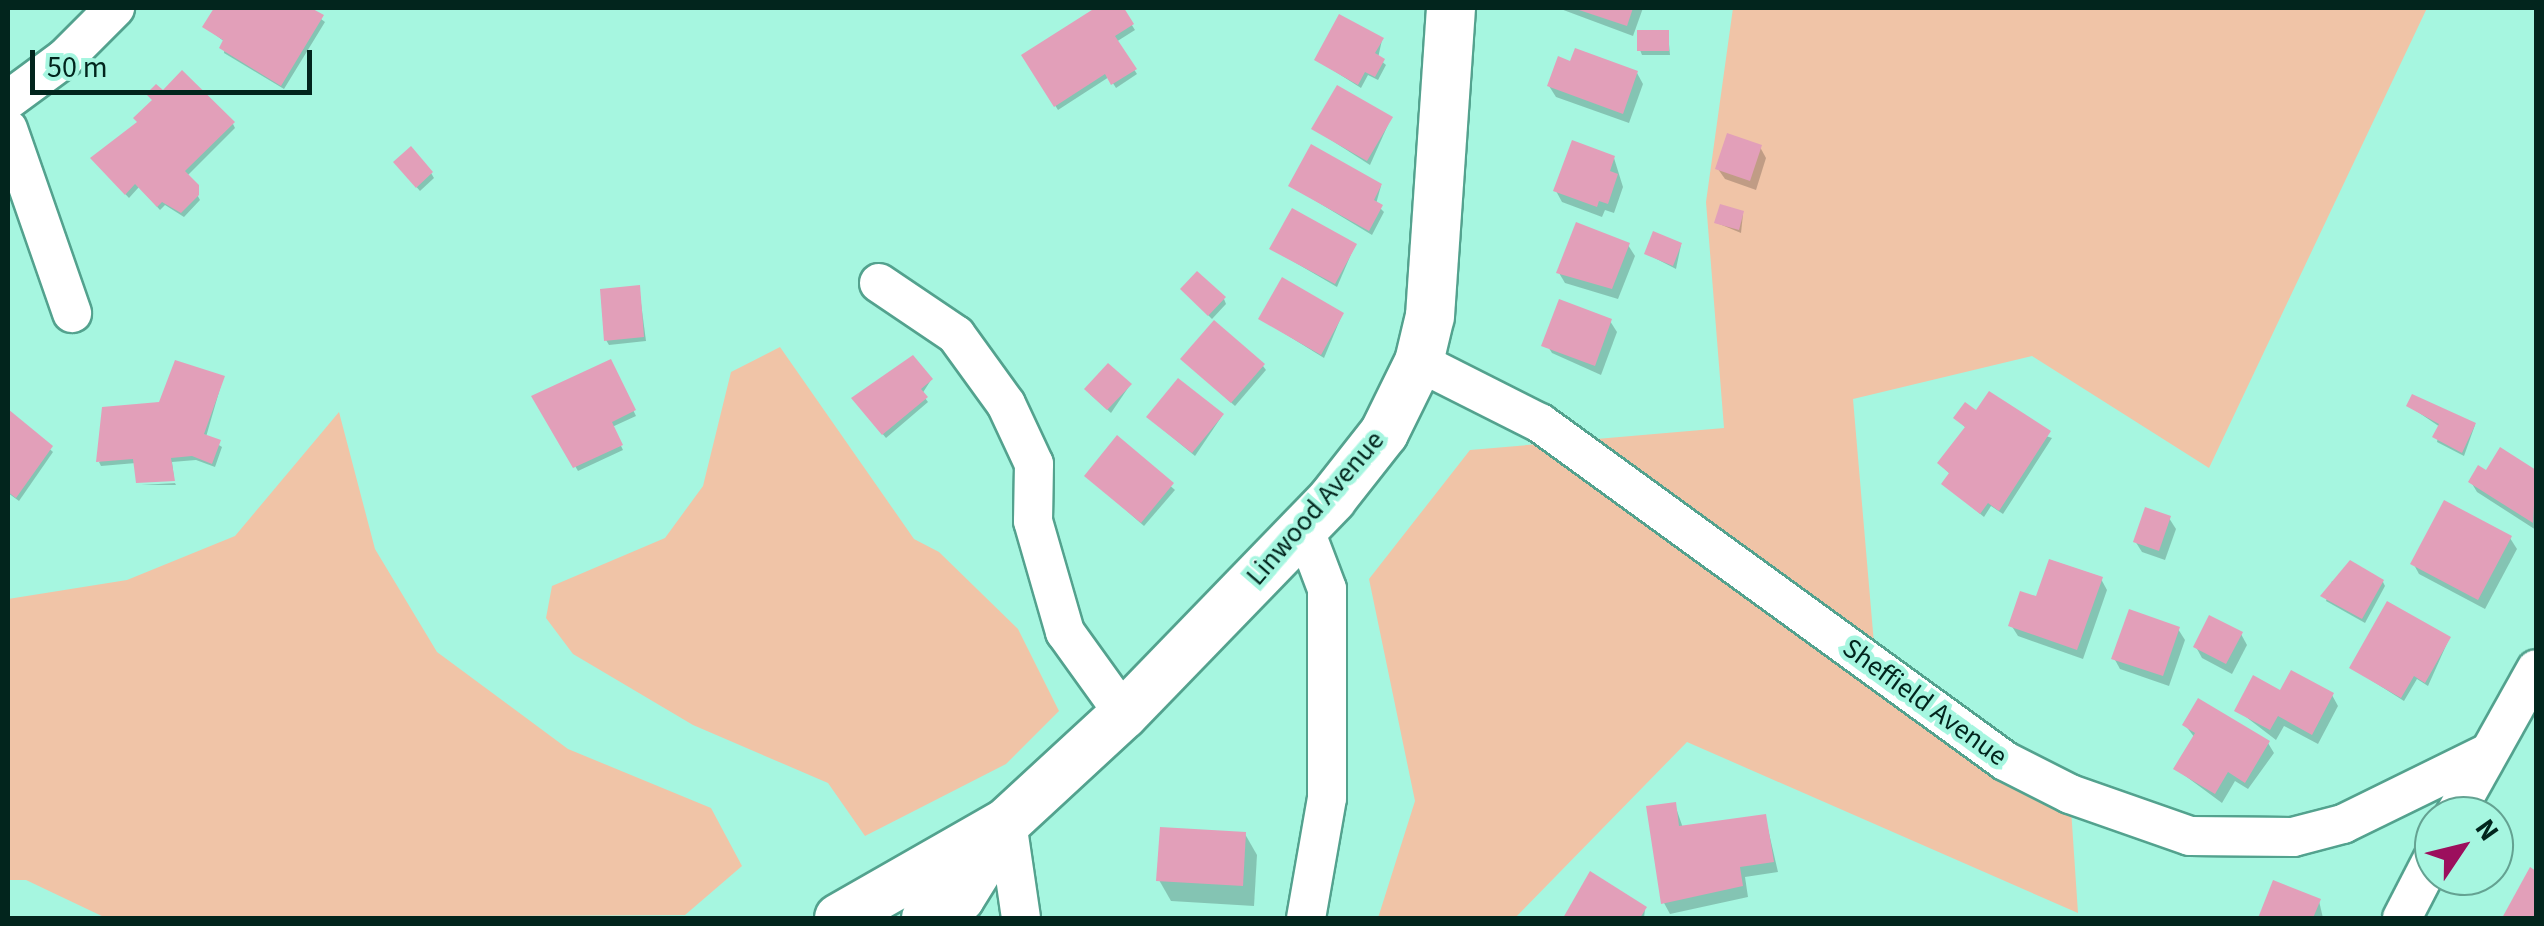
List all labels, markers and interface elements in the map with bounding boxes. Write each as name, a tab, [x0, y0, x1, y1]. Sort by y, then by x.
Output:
scale bar	[35, 30, 318, 92]
text: 50 m	[47, 46, 108, 89]
street label: Linwood Avenue	[1239, 424, 1391, 592]
street label: Sheffield Avenue	[1836, 631, 2014, 773]
north arrow	[2414, 796, 2514, 896]
text: N	[2465, 811, 2509, 849]

